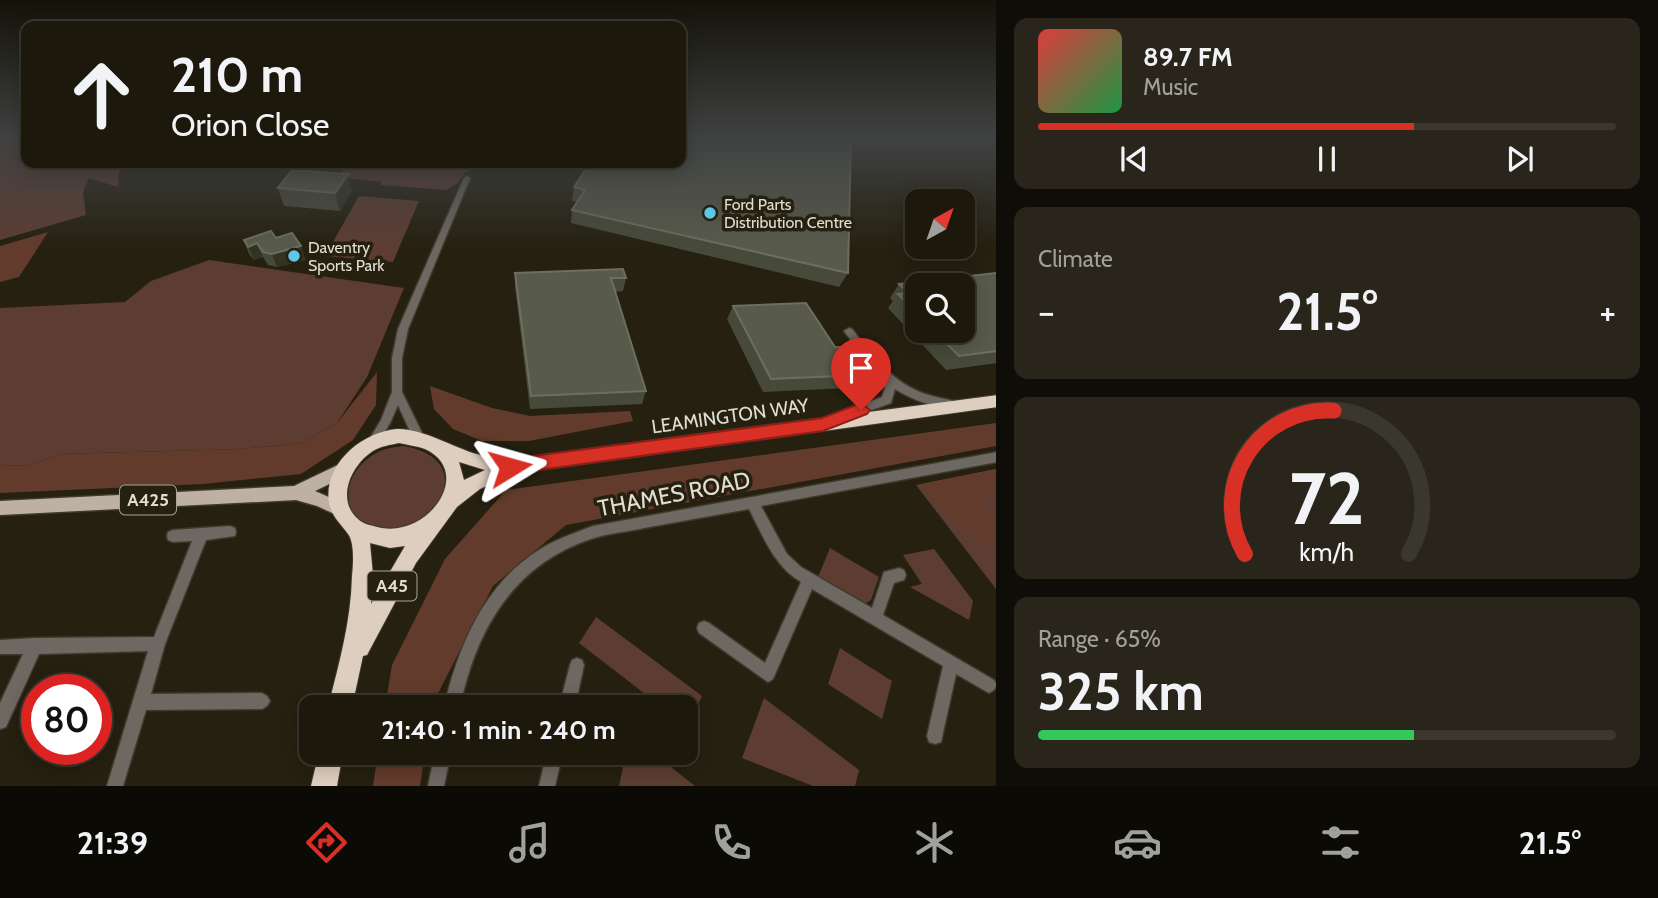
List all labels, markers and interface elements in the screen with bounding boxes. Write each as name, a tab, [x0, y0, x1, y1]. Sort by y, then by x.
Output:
text: 89.7 FM	[1143, 41, 1233, 73]
text: 210 m	[171, 45, 303, 104]
icon: ahead	[56, 49, 147, 140]
text: Music	[1143, 73, 1198, 101]
text: Orion Close	[171, 105, 329, 144]
icon: previous	[1115, 140, 1153, 178]
icon: pause	[1308, 140, 1346, 178]
icon: next	[1501, 140, 1539, 178]
north arrow	[905, 189, 975, 259]
map controls	[905, 189, 975, 343]
place label: Ford Parts Distribution Centre	[724, 195, 852, 232]
marker: Ford Parts Distribution Centre	[702, 205, 718, 221]
place label: Daventry Sports Park	[308, 238, 385, 275]
text: Climate	[1038, 245, 1113, 273]
marker: Daventry Sports Park	[286, 248, 302, 264]
button: search	[905, 273, 975, 343]
text: 21.5°	[1276, 280, 1378, 343]
text: −	[1038, 288, 1055, 335]
text: +	[1599, 288, 1616, 335]
pin	[831, 338, 891, 410]
icon: arrive	[842, 349, 880, 387]
street label: LEAMINGTON WAY	[650, 394, 810, 438]
position arrow	[473, 430, 547, 504]
text: 72	[1289, 454, 1365, 542]
street label: THAMES ROAD	[595, 465, 753, 523]
road number: A425	[120, 486, 176, 514]
text: km/h	[1300, 536, 1354, 566]
road number: A45	[368, 572, 416, 600]
text: Range · 65%	[1038, 625, 1161, 653]
text: 325 km	[1038, 660, 1204, 723]
speed limit sign: 80	[21, 674, 112, 765]
text: 21:40 · 1 min · 240 m	[381, 714, 616, 746]
icon: directions	[302, 818, 351, 867]
icon: music	[505, 818, 554, 867]
icon: phone	[707, 818, 756, 867]
icon: climate	[910, 818, 959, 867]
icon: car	[1113, 818, 1162, 867]
icon: filters	[1316, 818, 1365, 867]
text: 21:39	[77, 823, 148, 862]
text: 21.5°	[1519, 823, 1581, 862]

